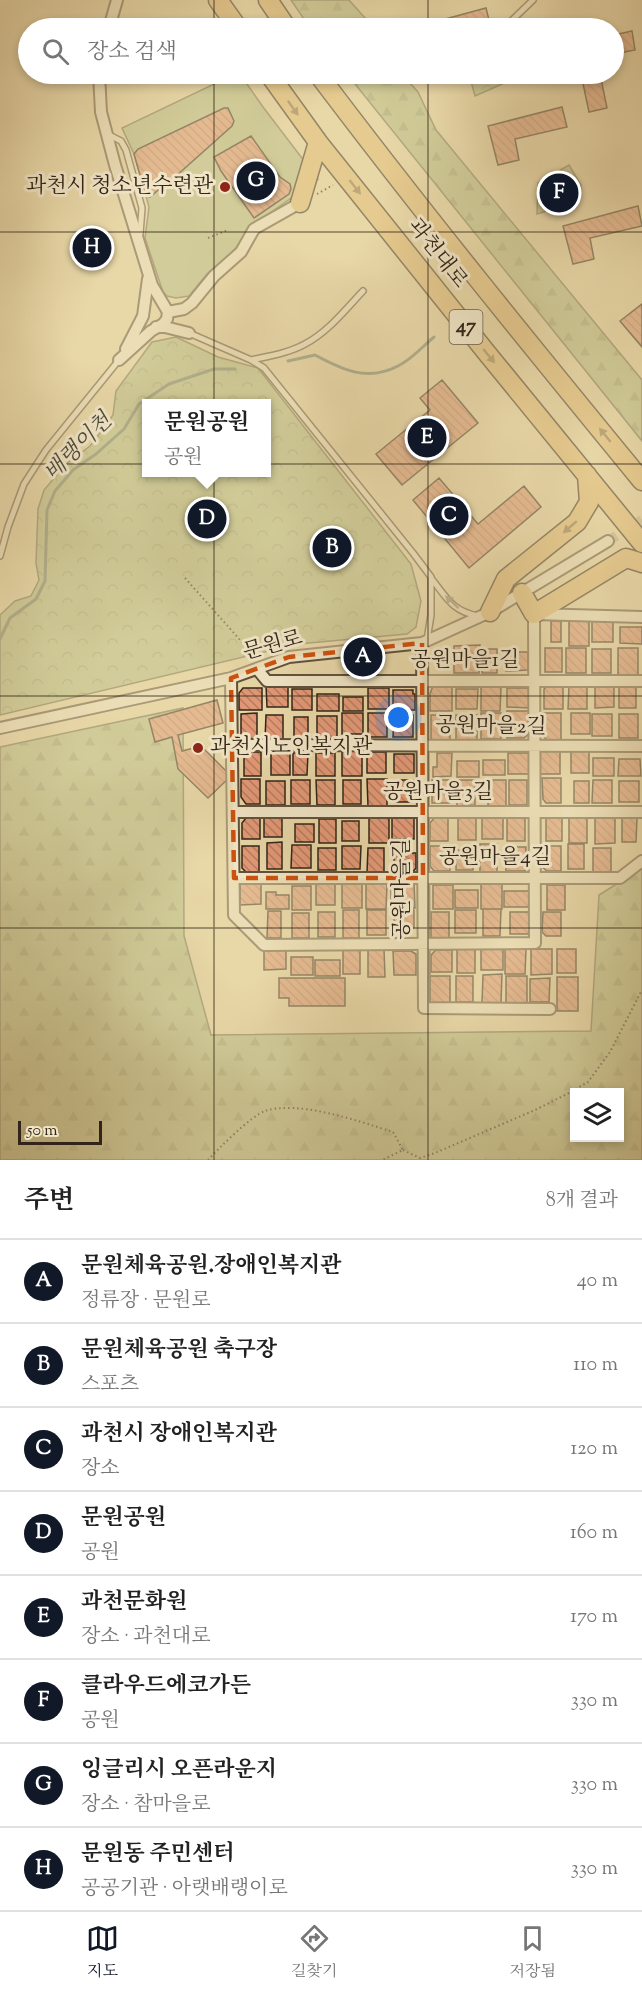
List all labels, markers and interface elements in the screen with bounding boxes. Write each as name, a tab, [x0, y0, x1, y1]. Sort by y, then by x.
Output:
search box	[18, 18, 624, 84]
icon: search	[39, 35, 72, 68]
text: 장소 검색	[87, 37, 177, 69]
one-way arrow	[287, 99, 299, 115]
pin: G	[236, 158, 276, 204]
pin: F	[540, 170, 578, 216]
place label: 과천시 청소년수련관	[26, 172, 214, 202]
marker: 과천시 청소년수련관	[218, 180, 232, 194]
one-way arrow	[348, 180, 360, 195]
street label: 과천대로	[400, 213, 474, 295]
pin: H	[72, 226, 112, 270]
road number: 47	[450, 310, 482, 344]
one-way arrow	[483, 348, 496, 364]
popup	[142, 399, 271, 477]
water label: 배랭이천	[38, 405, 122, 489]
text: 문원공원	[164, 408, 249, 440]
pin: E	[408, 416, 446, 460]
one-way arrow	[599, 428, 612, 443]
text: 공원	[164, 444, 203, 473]
pin: C	[430, 494, 468, 538]
pin: D	[188, 496, 226, 542]
one-way arrow	[563, 520, 578, 534]
pin: B	[312, 526, 352, 570]
one-way arrow	[444, 595, 459, 609]
street label: 문원로	[240, 624, 306, 668]
pin: A	[344, 634, 382, 680]
street label: 공원마을1길	[411, 646, 519, 676]
your location	[384, 703, 413, 732]
street label: 공원마을2길	[435, 711, 547, 743]
place label: 과천시노인복지관	[210, 733, 373, 763]
marker: 과천시노인복지관	[191, 741, 205, 755]
street label: 공원마을3길	[383, 778, 493, 808]
street label: 공원마을길	[388, 838, 418, 940]
street label: 공원마을4길	[439, 843, 551, 873]
map controls	[570, 1088, 624, 1142]
button: layers	[570, 1088, 624, 1142]
scale bar	[18, 1118, 102, 1146]
text: 50 m	[27, 1120, 58, 1143]
text: 주변	[24, 1183, 74, 1220]
text: 8개 결과	[546, 1187, 618, 1216]
text: 문원체육공원.장애인복지관	[81, 1251, 342, 1283]
text: A	[35, 1267, 52, 1296]
text: 40 m	[577, 1267, 618, 1296]
text: 정류장 · 문원로	[81, 1287, 210, 1316]
text: 문원체육공원 축구장	[81, 1335, 277, 1367]
text: B	[37, 1351, 50, 1380]
text: 110 m	[573, 1351, 618, 1380]
text: 스포츠	[81, 1371, 139, 1400]
text: 과천시 장애인복지관	[81, 1419, 277, 1451]
text: C	[35, 1435, 52, 1464]
text: 120 m	[570, 1435, 618, 1464]
text: 장소	[81, 1455, 120, 1484]
text: 문원공원	[81, 1503, 166, 1535]
text: D	[36, 1519, 51, 1548]
text: 160 m	[570, 1519, 618, 1548]
text: 공원	[81, 1539, 120, 1568]
text: 과천문화원	[81, 1587, 187, 1619]
text: E	[37, 1603, 50, 1632]
text: 170 m	[570, 1603, 618, 1632]
text: 장소 · 과천대로	[81, 1623, 210, 1652]
text: 클라우드에코가든	[81, 1671, 251, 1703]
text: F	[38, 1687, 49, 1716]
text: 330 m	[571, 1687, 618, 1716]
text: 공원	[81, 1707, 120, 1736]
text: 잉글리시 오픈라운지	[81, 1755, 277, 1787]
text: G	[35, 1771, 52, 1800]
text: 330 m	[571, 1771, 618, 1800]
text: 장소 · 참마을로	[81, 1791, 210, 1820]
text: 문원동 주민센터	[81, 1839, 234, 1871]
text: H	[36, 1855, 51, 1884]
text: 330 m	[571, 1855, 618, 1884]
text: 공공기관 · 아랫배랭이로	[81, 1875, 288, 1904]
tab: 지도	[86, 1922, 119, 1984]
tab: 길찾기	[291, 1922, 337, 1984]
tab: 저장됨	[510, 1922, 556, 1984]

